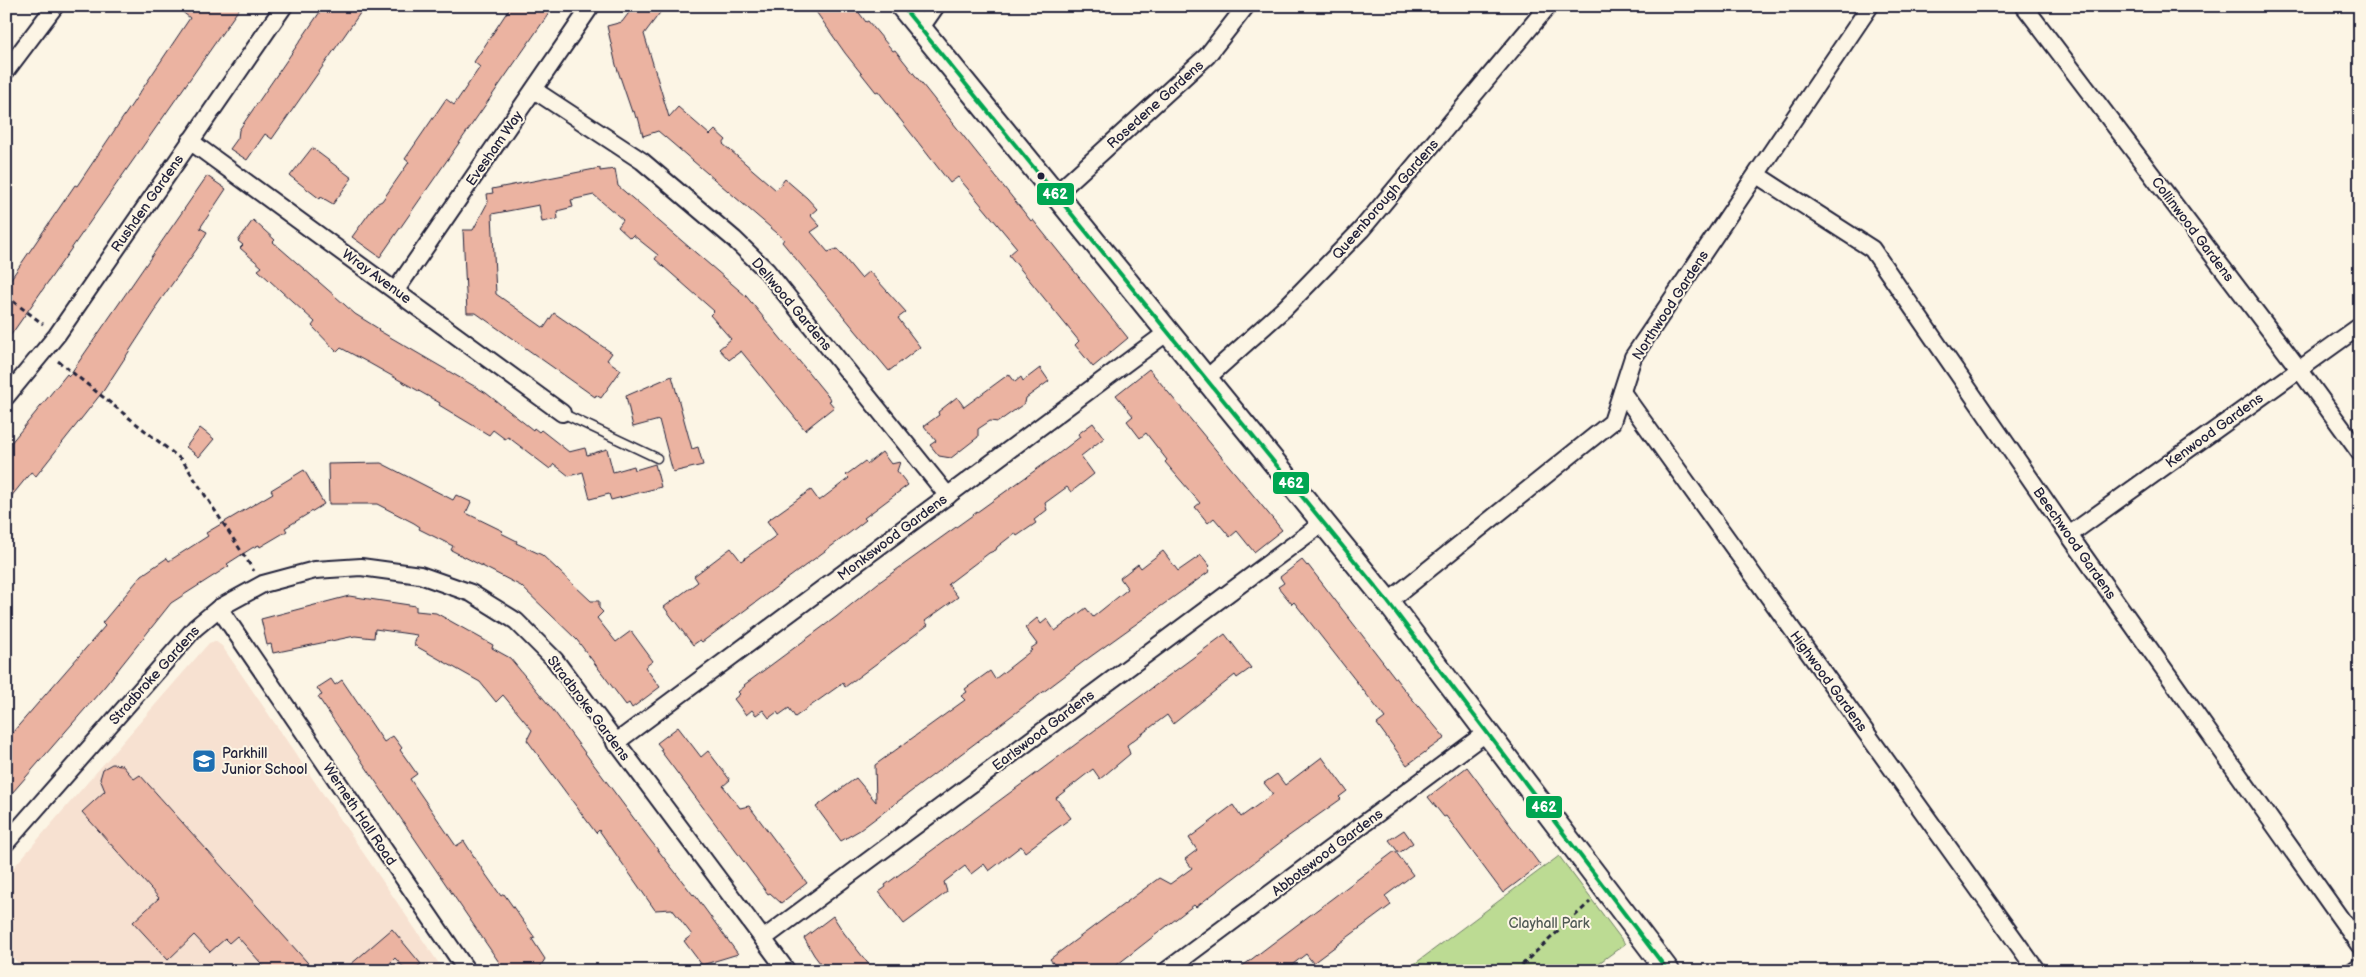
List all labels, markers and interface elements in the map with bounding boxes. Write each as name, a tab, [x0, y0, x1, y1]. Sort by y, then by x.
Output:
street label: Rosedene Gardens	[1104, 57, 1207, 152]
street label: Evesham Way	[462, 107, 527, 189]
street label: Queenborough Gardens	[1329, 136, 1442, 263]
street label: Rushden Gardens	[108, 151, 187, 255]
unlabelled marker	[1036, 171, 1046, 181]
street label: Collinwood Gardens	[2148, 174, 2238, 285]
line badge: 462	[1036, 182, 1075, 206]
text: 462	[1042, 186, 1068, 203]
street label: Wray Avenue	[339, 246, 415, 307]
street label: Northwood Gardens	[1629, 247, 1712, 363]
street label: Dellwood Gardens	[748, 254, 835, 354]
street label: Kenwood Gardens	[2162, 389, 2266, 471]
line badge: 462	[1272, 471, 1310, 495]
text: 462	[1278, 475, 1304, 492]
street label: Beechwood Gardens	[2030, 484, 2120, 603]
street label: Monkswood Gardens	[834, 491, 951, 584]
street label: Stradbroke Gardens	[106, 622, 203, 728]
street label: Highwood Gardens	[1786, 628, 1871, 735]
street label: Stradbroke Gardens	[544, 652, 634, 764]
street label: Earlswood Gardens	[989, 686, 1098, 774]
place label: Parkhill Junior School	[222, 745, 307, 778]
school or university icon: Parkhill Junior School	[191, 748, 217, 774]
street label: Werneth Hall Road	[319, 760, 400, 869]
line badge: 462	[1525, 795, 1563, 819]
text: 462	[1531, 799, 1557, 816]
street label: Abbotswood Gardens	[1268, 805, 1386, 900]
park label: Clayhall Park	[1508, 915, 1590, 932]

